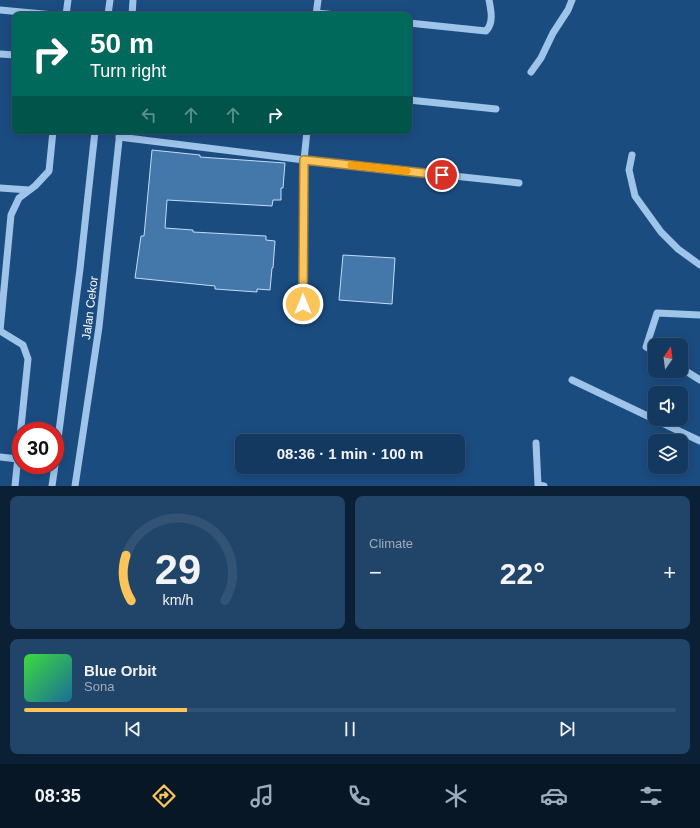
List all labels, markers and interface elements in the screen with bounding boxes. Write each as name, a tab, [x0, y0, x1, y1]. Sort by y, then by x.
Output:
icon: right	[24, 28, 76, 80]
text: 50 m	[90, 28, 154, 59]
text: Turn right	[90, 61, 166, 81]
icon: left	[138, 104, 160, 126]
icon: ahead	[180, 104, 202, 126]
icon: ahead	[222, 104, 244, 126]
icon: right	[264, 104, 286, 126]
pin	[425, 158, 459, 192]
icon: arrive	[431, 164, 453, 186]
street label: Jalan Cekor	[79, 275, 101, 341]
position arrow	[282, 283, 324, 325]
north arrow	[648, 338, 688, 378]
map controls	[648, 338, 688, 474]
button: sound	[648, 386, 688, 426]
speed limit sign: 30	[12, 422, 64, 474]
button: layers	[648, 434, 688, 474]
text: 08:36 · 1 min · 100 m	[277, 445, 423, 462]
text: Climate	[369, 536, 413, 551]
text: 29	[154, 545, 201, 592]
text: 22°	[500, 557, 545, 590]
text: −	[369, 560, 382, 585]
text: +	[663, 560, 676, 585]
text: km/h	[162, 591, 193, 607]
text: Blue Orbit	[84, 662, 157, 679]
text: Sona	[84, 679, 114, 694]
icon: previous	[122, 718, 144, 740]
icon: pause	[339, 718, 361, 740]
icon: next	[556, 718, 578, 740]
icon: directions	[150, 782, 178, 810]
icon: music	[248, 782, 276, 810]
icon: phone	[345, 782, 373, 810]
icon: climate	[442, 782, 470, 810]
icon: car	[540, 782, 568, 810]
icon: filters	[637, 782, 665, 810]
text: 08:35	[35, 786, 81, 806]

